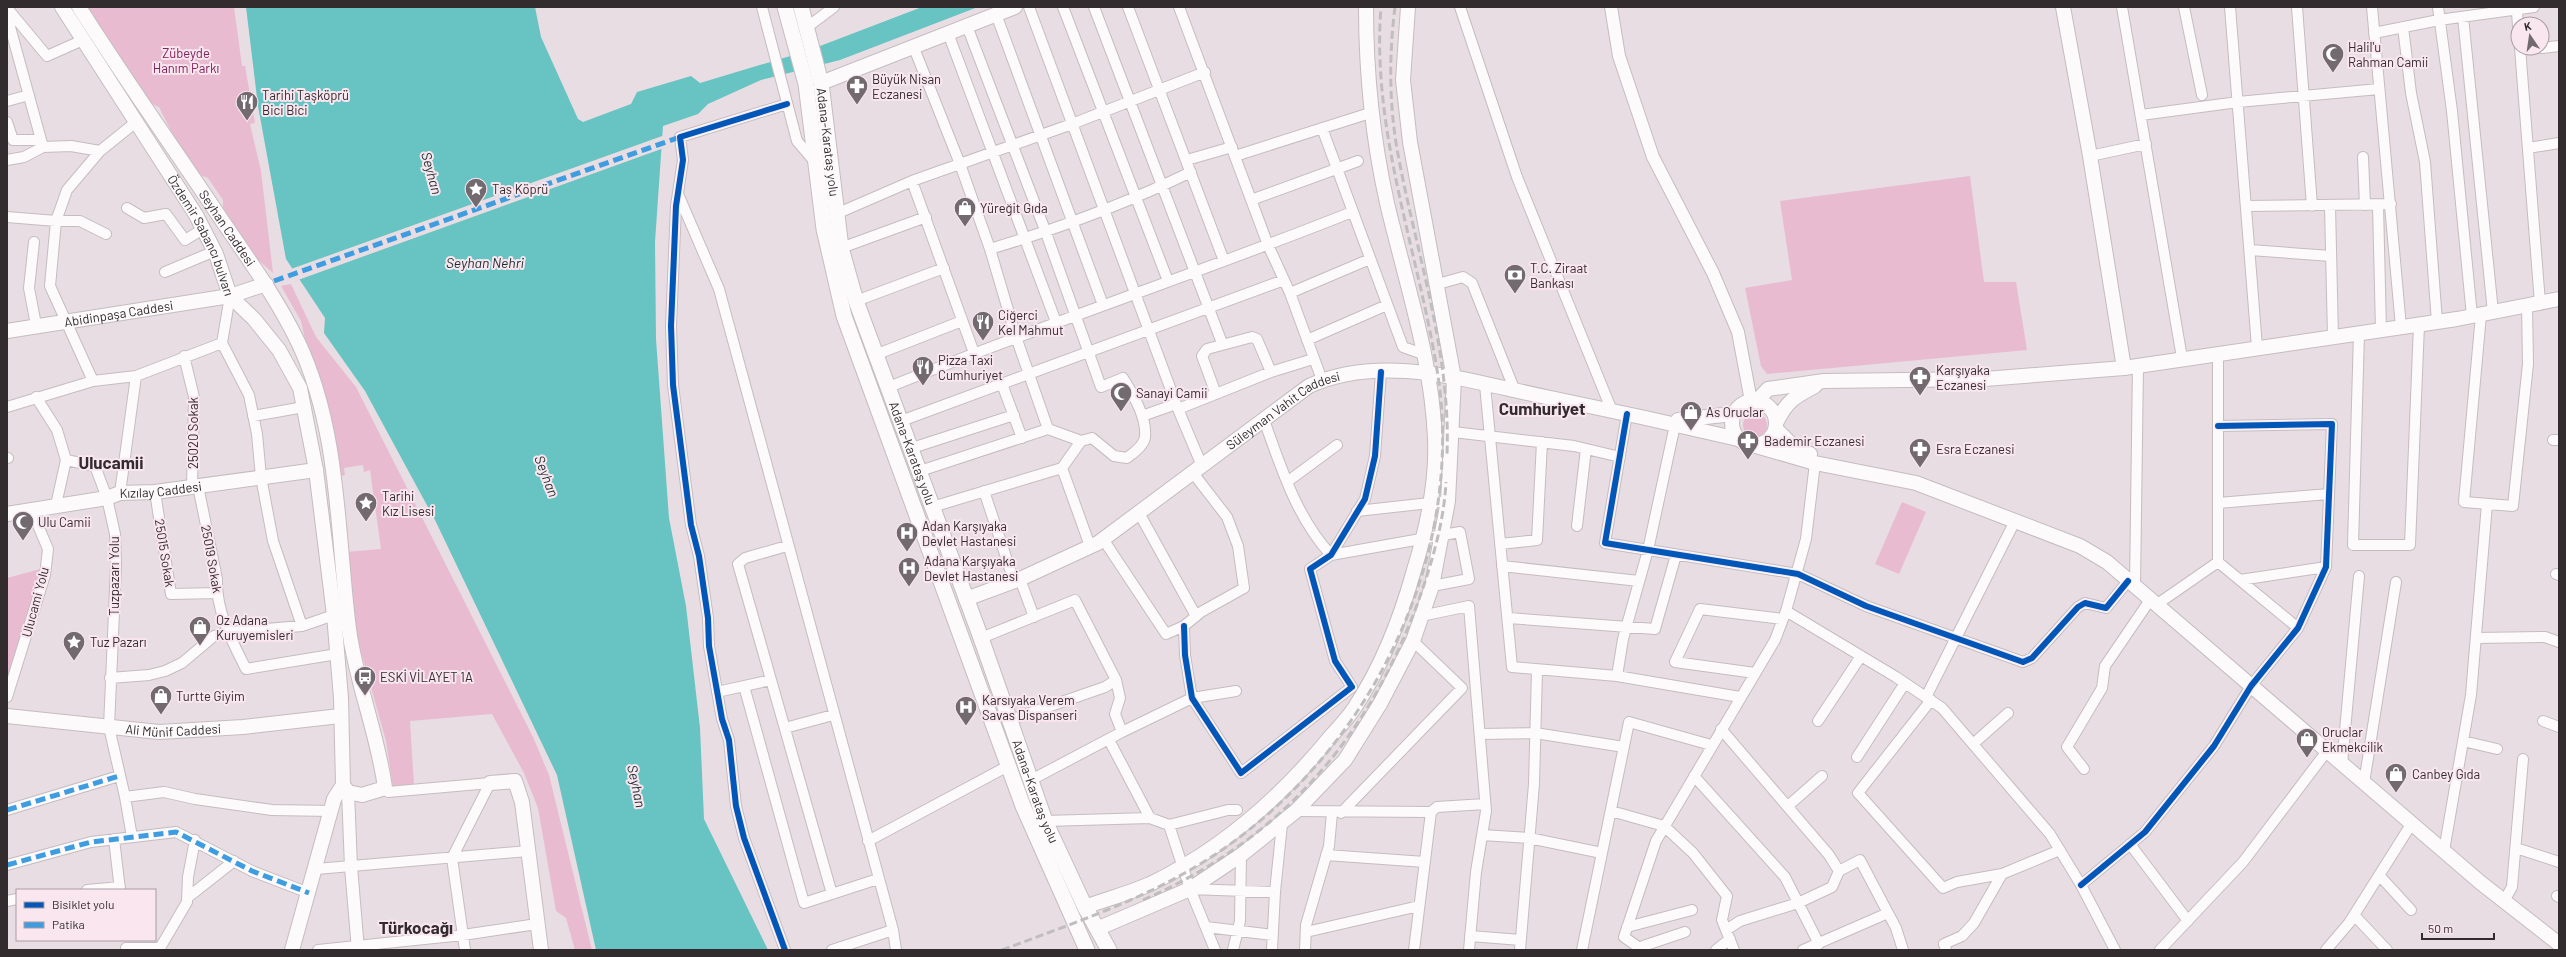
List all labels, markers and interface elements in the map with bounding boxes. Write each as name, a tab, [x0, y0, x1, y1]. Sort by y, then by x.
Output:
north arrow	[2510, 16, 2550, 56]
text: K	[2523, 19, 2533, 33]
place label: Halil'u Rahman Camii	[2348, 39, 2428, 70]
mosque icon: Halil'u Rahman Camii	[2320, 41, 2346, 74]
park label: Zübeyde Hanım Parkı	[153, 45, 219, 76]
place label: Büyük Nisan Eczanesi	[872, 71, 941, 102]
pharmacy icon: Büyük Nisan Eczanesi	[844, 73, 870, 106]
place label: Tarihi Taşköprü Bici Bici	[262, 87, 349, 118]
street label: Adana-Karataş yolu	[814, 87, 843, 197]
restaurant icon: Tarihi Taşköprü Bici Bici	[234, 89, 260, 122]
water label: Seyhan	[418, 150, 446, 196]
street label: Özdemir Sabancı bulvarı	[164, 172, 237, 298]
place icon: Taș Köprü	[463, 176, 489, 209]
place label: Taș Köprü	[492, 181, 548, 197]
street label: Seyhan Caddesi	[196, 187, 259, 269]
shop icon: Yüreğit Gıda	[952, 195, 978, 228]
place label: Yüreğit Gıda	[980, 200, 1048, 216]
water label: Seyhan Nehri	[446, 254, 525, 271]
place label: T.C. Ziraat Bankası	[1530, 260, 1588, 291]
bank icon: T.C. Ziraat Bankası	[1502, 262, 1528, 295]
street label: Abidinpaşa Caddesi	[63, 297, 174, 330]
place label: Ciğerci Kel Mahmut	[998, 307, 1064, 338]
restaurant icon: Ciğerci Kel Mahmut	[970, 309, 996, 342]
place label: Pizza Taxi Cumhuriyet	[938, 352, 1003, 383]
restaurant icon: Pizza Taxi Cumhuriyet	[910, 354, 936, 387]
place label: Karşıyaka Eczanesi	[1936, 362, 1990, 393]
pharmacy icon: Karşıyaka Eczanesi	[1907, 364, 1933, 397]
street label: Süleyman Vahit Caddesi	[1223, 368, 1342, 453]
mosque icon: Sanayi Camii	[1108, 380, 1134, 413]
place label: Sanayi Camii	[1136, 385, 1208, 401]
street label: 25020 Sokak	[185, 396, 201, 469]
district label: Cumhuriyet	[1499, 398, 1585, 418]
street label: Adana-Karataş yolu	[886, 399, 939, 507]
shop icon: As Oruclar	[1678, 399, 1704, 432]
place label: As Oruclar	[1706, 404, 1764, 420]
pharmacy icon: Bademir Eczanesi	[1735, 428, 1761, 461]
place label: Bademir Eczanesi	[1764, 433, 1865, 449]
pharmacy icon: Esra Eczanesi	[1907, 436, 1933, 469]
place label: Esra Eczanesi	[1936, 441, 2014, 457]
district label: Ulucamii	[78, 452, 144, 472]
water label: Seyhan	[531, 453, 563, 499]
street label: Kızılay Caddesi	[119, 478, 203, 501]
place label: Tarihi Kız Lisesi	[382, 488, 434, 519]
place icon: Tarihi Kız Lisesi	[353, 490, 379, 523]
mosque icon: Ulu Camii	[10, 509, 36, 542]
place label: Ulu Camii	[38, 514, 91, 530]
street label: 25015 Sokak	[152, 518, 178, 589]
place label: Adan Karşıyaka Devlet Hastanesi	[922, 518, 1016, 549]
hospital icon: Adan Karşıyaka Devlet Hastanesi	[894, 520, 920, 553]
street label: 25019 Sokak	[198, 524, 226, 595]
street label: Tuzpazarı Yolu	[106, 536, 122, 616]
place label: Adana Karşıyaka Devlet Hastanesi	[924, 553, 1018, 584]
hospital icon: Adana Karşıyaka Devlet Hastanesi	[896, 555, 922, 588]
street label: Ulucami Yolu	[18, 565, 52, 639]
place label: Oz Adana Kuruyemisleri	[216, 612, 294, 643]
shop icon: Oz Adana Kuruyemisleri	[187, 614, 213, 647]
place icon: Tuz Pazarı	[61, 629, 87, 662]
place label: Tuz Pazarı	[90, 634, 146, 650]
bus stop icon: ESKİ VİLAYET 1A	[352, 664, 378, 697]
place label: ESKİ VİLAYET 1A	[380, 669, 473, 685]
shop icon: Turtte Giyim	[148, 683, 174, 716]
place label: Turtte Giyim	[176, 688, 245, 704]
place label: Karsıyaka Verem Savas Dispanseri	[982, 692, 1077, 723]
hospital icon: Karsıyaka Verem Savas Dispanseri	[953, 694, 979, 727]
street label: Ali Münif Caddesi	[125, 720, 221, 740]
place label: Oruclar Ekmekcilik	[2322, 724, 2384, 755]
shop icon: Oruclar Ekmekcilik	[2294, 726, 2320, 759]
street label: Adana-Karataş yolu	[1009, 737, 1062, 846]
shop icon: Canbey Gıda	[2383, 761, 2409, 794]
water label: Seyhan	[624, 763, 650, 809]
place label: Canbey Gıda	[2412, 766, 2480, 782]
legend	[16, 889, 156, 941]
text: Bisiklet yolu	[52, 897, 114, 911]
scale bar	[2422, 915, 2494, 941]
text: Patika	[52, 917, 85, 931]
district label: Türkocağı	[379, 917, 453, 937]
text: 50 m	[2428, 921, 2453, 935]

